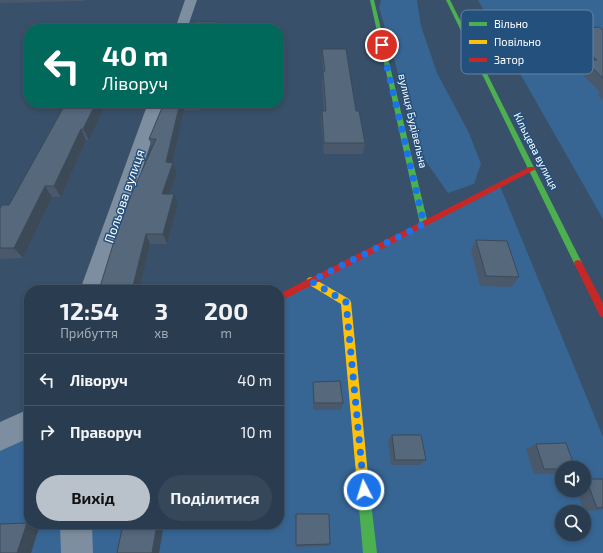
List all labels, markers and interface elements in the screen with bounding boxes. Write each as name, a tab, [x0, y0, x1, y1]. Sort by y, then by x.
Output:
legend	[461, 10, 593, 74]
text: Вільно	[494, 17, 528, 30]
pin	[365, 28, 399, 62]
icon: arrive	[371, 34, 393, 56]
text: Повільно	[494, 35, 541, 48]
text: 40 m	[102, 38, 168, 72]
icon: left	[36, 40, 88, 92]
text: Затор	[494, 53, 524, 66]
text: Ліворуч	[102, 72, 168, 94]
street label: вулиця Будівельна	[395, 72, 431, 170]
street label: Кільцева вулиця	[510, 110, 562, 192]
street label: Польова вулиця	[100, 147, 148, 245]
text: 12:54	[60, 296, 119, 325]
text: 3	[155, 296, 168, 325]
text: 200	[204, 296, 248, 325]
text: Прибуття	[60, 325, 118, 341]
text: хв	[154, 325, 168, 341]
text: m	[221, 325, 232, 341]
icon: left	[36, 369, 58, 391]
text: Ліворуч	[70, 371, 128, 389]
text: 40 m	[237, 371, 272, 389]
icon: right	[36, 421, 58, 443]
text: Праворуч	[70, 423, 141, 441]
text: 10 m	[240, 423, 272, 441]
map controls	[555, 461, 591, 541]
button: sound	[555, 461, 591, 497]
position arrow	[343, 469, 385, 511]
button: Вихід	[36, 475, 150, 521]
button: Поділитися	[158, 475, 272, 521]
button: search	[555, 505, 591, 541]

